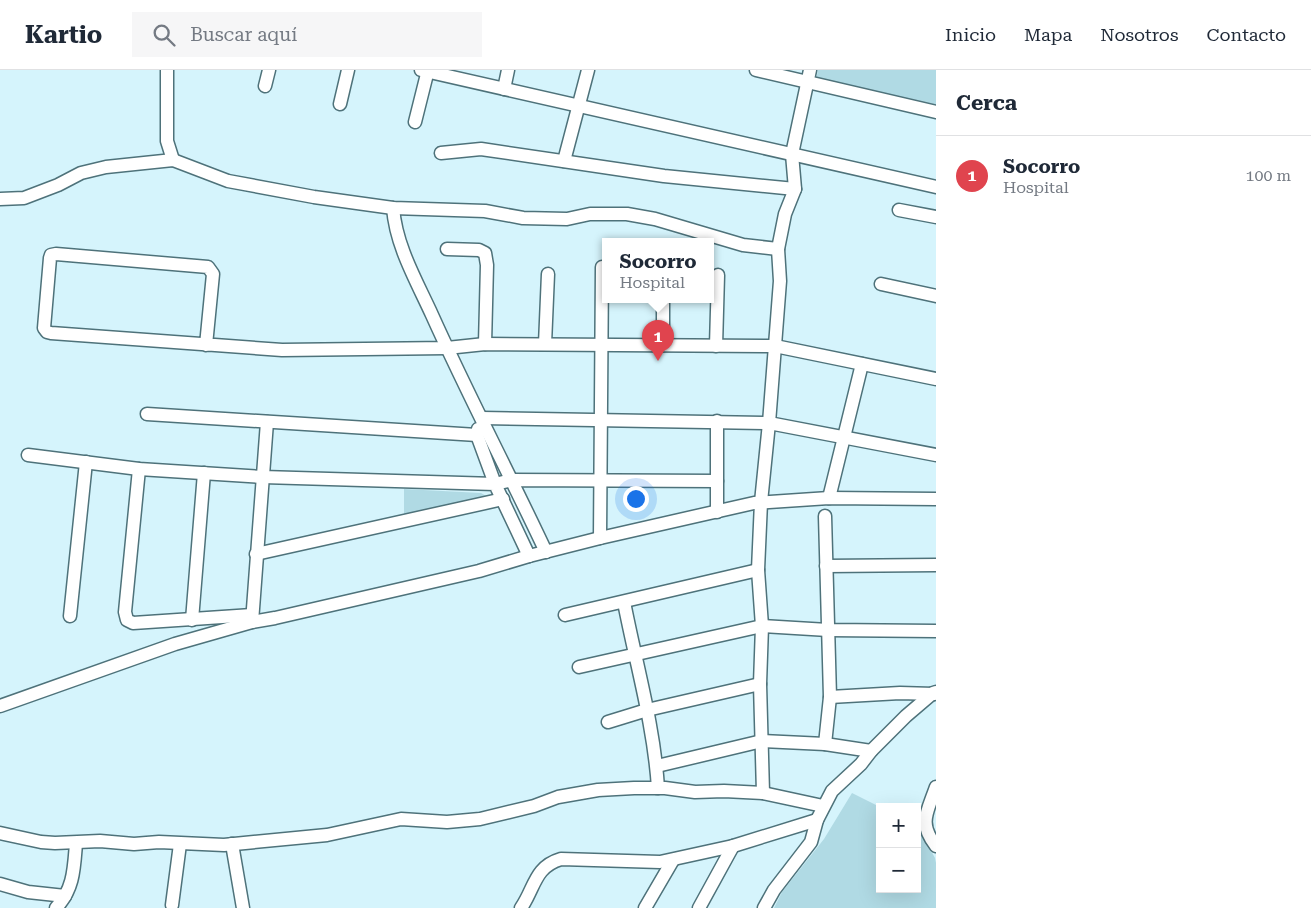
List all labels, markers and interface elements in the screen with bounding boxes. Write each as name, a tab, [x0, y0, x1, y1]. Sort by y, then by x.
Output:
search box	[132, 12, 482, 57]
text: Kartio	[25, 21, 102, 49]
icon: search	[150, 21, 178, 49]
text: Buscar aquí	[190, 23, 297, 46]
text: Inicio	[945, 24, 996, 45]
text: Mapa	[1024, 24, 1072, 45]
text: Nosotros	[1100, 24, 1178, 45]
text: Contacto	[1206, 24, 1286, 45]
text: Cerca	[956, 91, 1017, 115]
text: Socorro	[1003, 155, 1080, 178]
text: 1	[968, 166, 976, 185]
text: 100 m	[1245, 166, 1291, 185]
text: Hospital	[1003, 178, 1069, 197]
popup	[602, 238, 714, 303]
text: Socorro	[619, 250, 697, 273]
text: Hospital	[619, 273, 685, 292]
pin: 1	[642, 320, 674, 361]
your location	[623, 486, 649, 512]
map controls	[876, 803, 921, 893]
button: +	[876, 803, 921, 848]
button: −	[876, 848, 921, 893]

